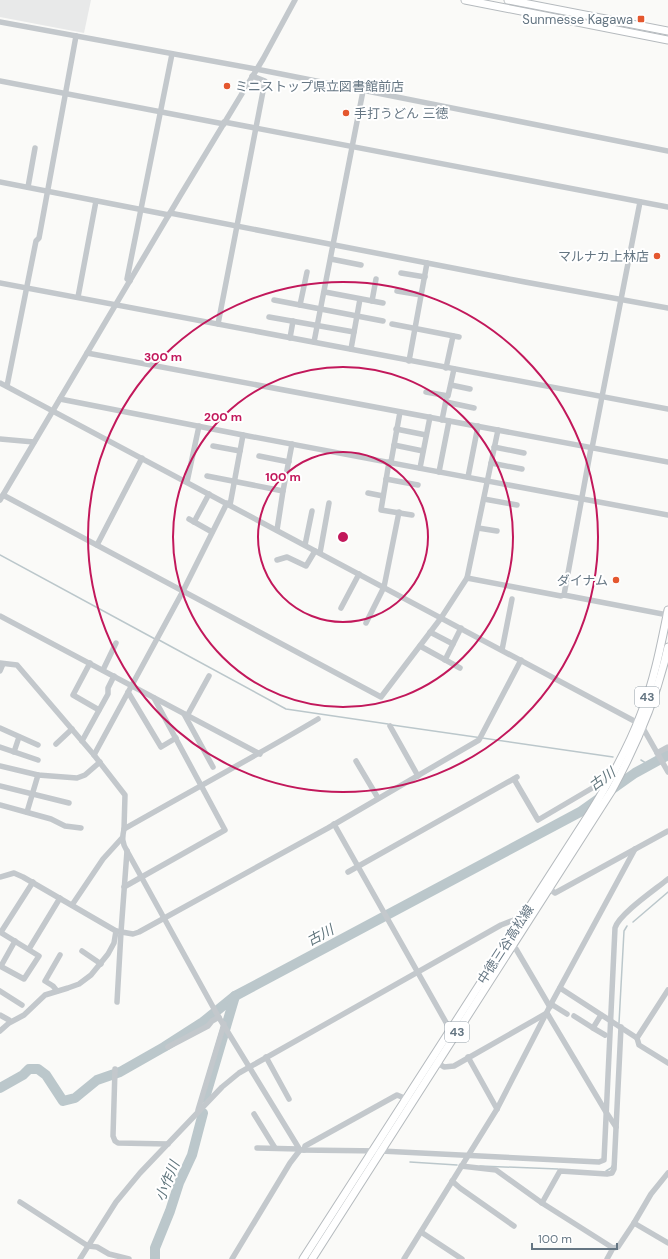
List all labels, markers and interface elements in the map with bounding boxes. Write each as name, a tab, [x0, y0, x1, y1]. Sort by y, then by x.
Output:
place label: Sunmesse Kagawa	[522, 11, 633, 28]
marker: Sunmesse Kagawa	[636, 14, 646, 24]
place label: ミニストップ県立図書館前店	[235, 78, 404, 95]
marker: ミニストップ県立図書館前店	[222, 81, 232, 91]
place label: 手打うどん 三徳	[354, 105, 448, 122]
marker: 手打うどん 三徳	[341, 108, 351, 118]
place label: マルナカ上林店	[558, 248, 649, 265]
marker: マルナカ上林店	[652, 251, 662, 261]
text: 300 m	[144, 349, 182, 365]
text: 200 m	[204, 409, 242, 425]
text: 100 m	[265, 469, 301, 485]
centre of rings	[336, 530, 350, 544]
place label: ダイナム	[557, 572, 608, 589]
marker: ダイナム	[611, 575, 621, 585]
road number: 43	[635, 687, 659, 707]
water label: 古川	[585, 762, 620, 795]
street label: 中徳三谷高松線	[474, 901, 537, 987]
water label: 古川	[303, 920, 338, 950]
road number: 43	[445, 1022, 469, 1042]
water label: 小作川	[151, 1156, 184, 1204]
scale bar	[532, 1225, 617, 1251]
text: 100 m	[538, 1231, 572, 1247]

